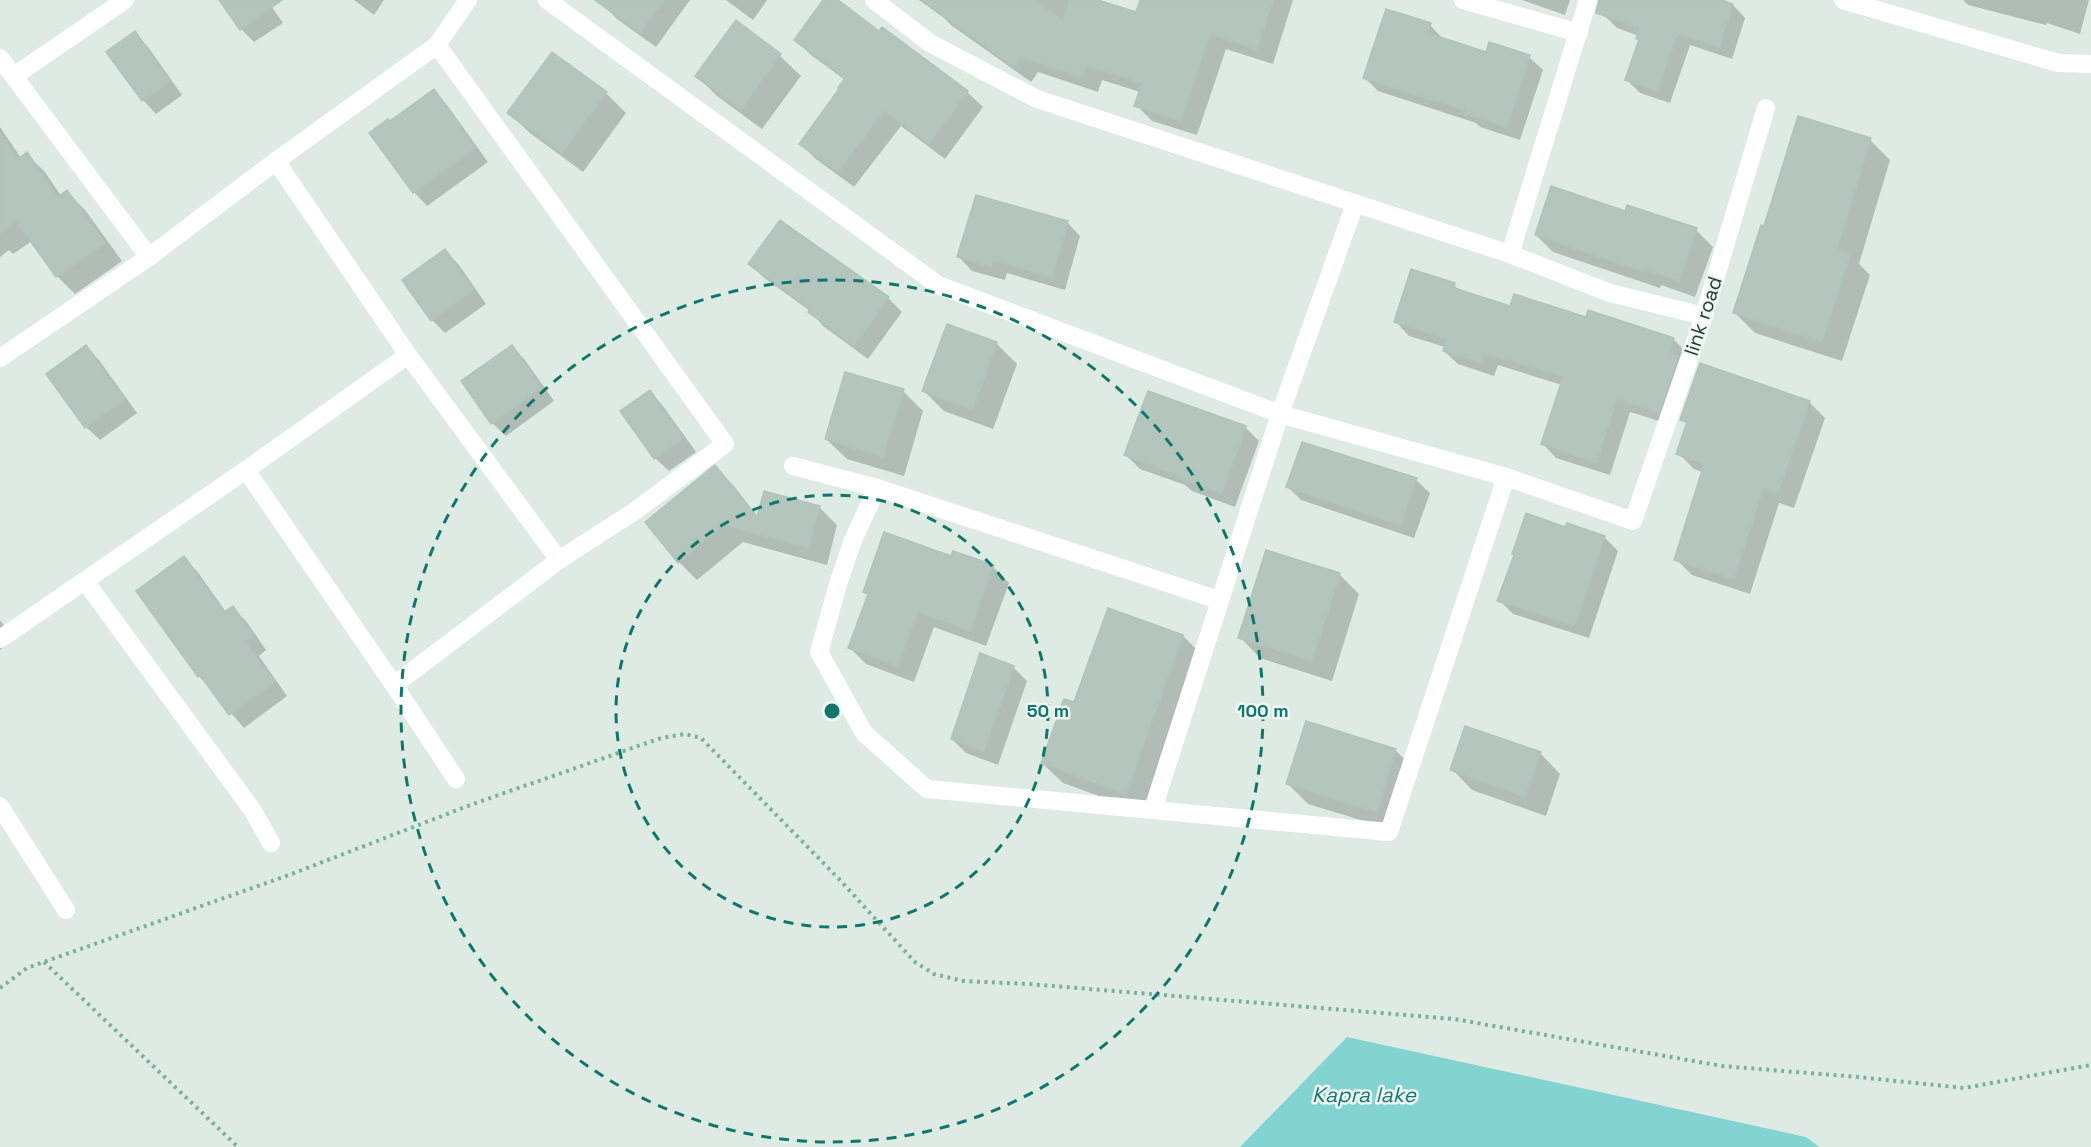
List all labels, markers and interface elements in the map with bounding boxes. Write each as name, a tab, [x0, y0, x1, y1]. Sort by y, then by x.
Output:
street label: link road	[1678, 273, 1728, 359]
text: 50 m	[1027, 699, 1069, 722]
text: 100 m	[1237, 699, 1289, 722]
centre of rings	[822, 701, 842, 721]
water label: Kapra lake	[1312, 1081, 1417, 1108]

